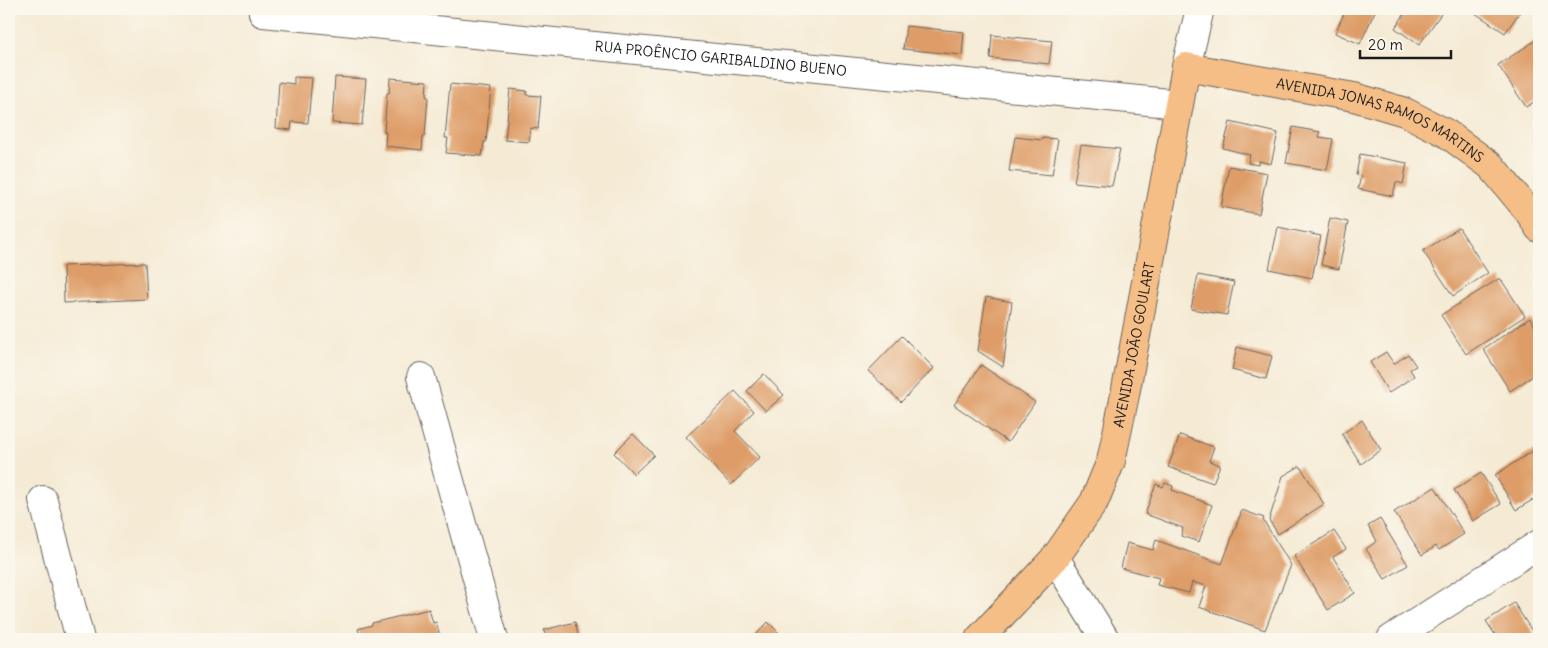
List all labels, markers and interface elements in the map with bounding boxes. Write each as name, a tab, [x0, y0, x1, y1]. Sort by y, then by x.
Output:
scale bar	[1360, 28, 1452, 60]
text: 20 m	[1368, 35, 1403, 54]
street label: RUA PROÊNCIO GARIBALDINO BUENO	[594, 37, 848, 80]
street label: AVENIDA JONAS RAMOS MARTINS	[1275, 74, 1488, 167]
street label: AVENIDA JOÃO GOULART	[1109, 261, 1159, 429]

